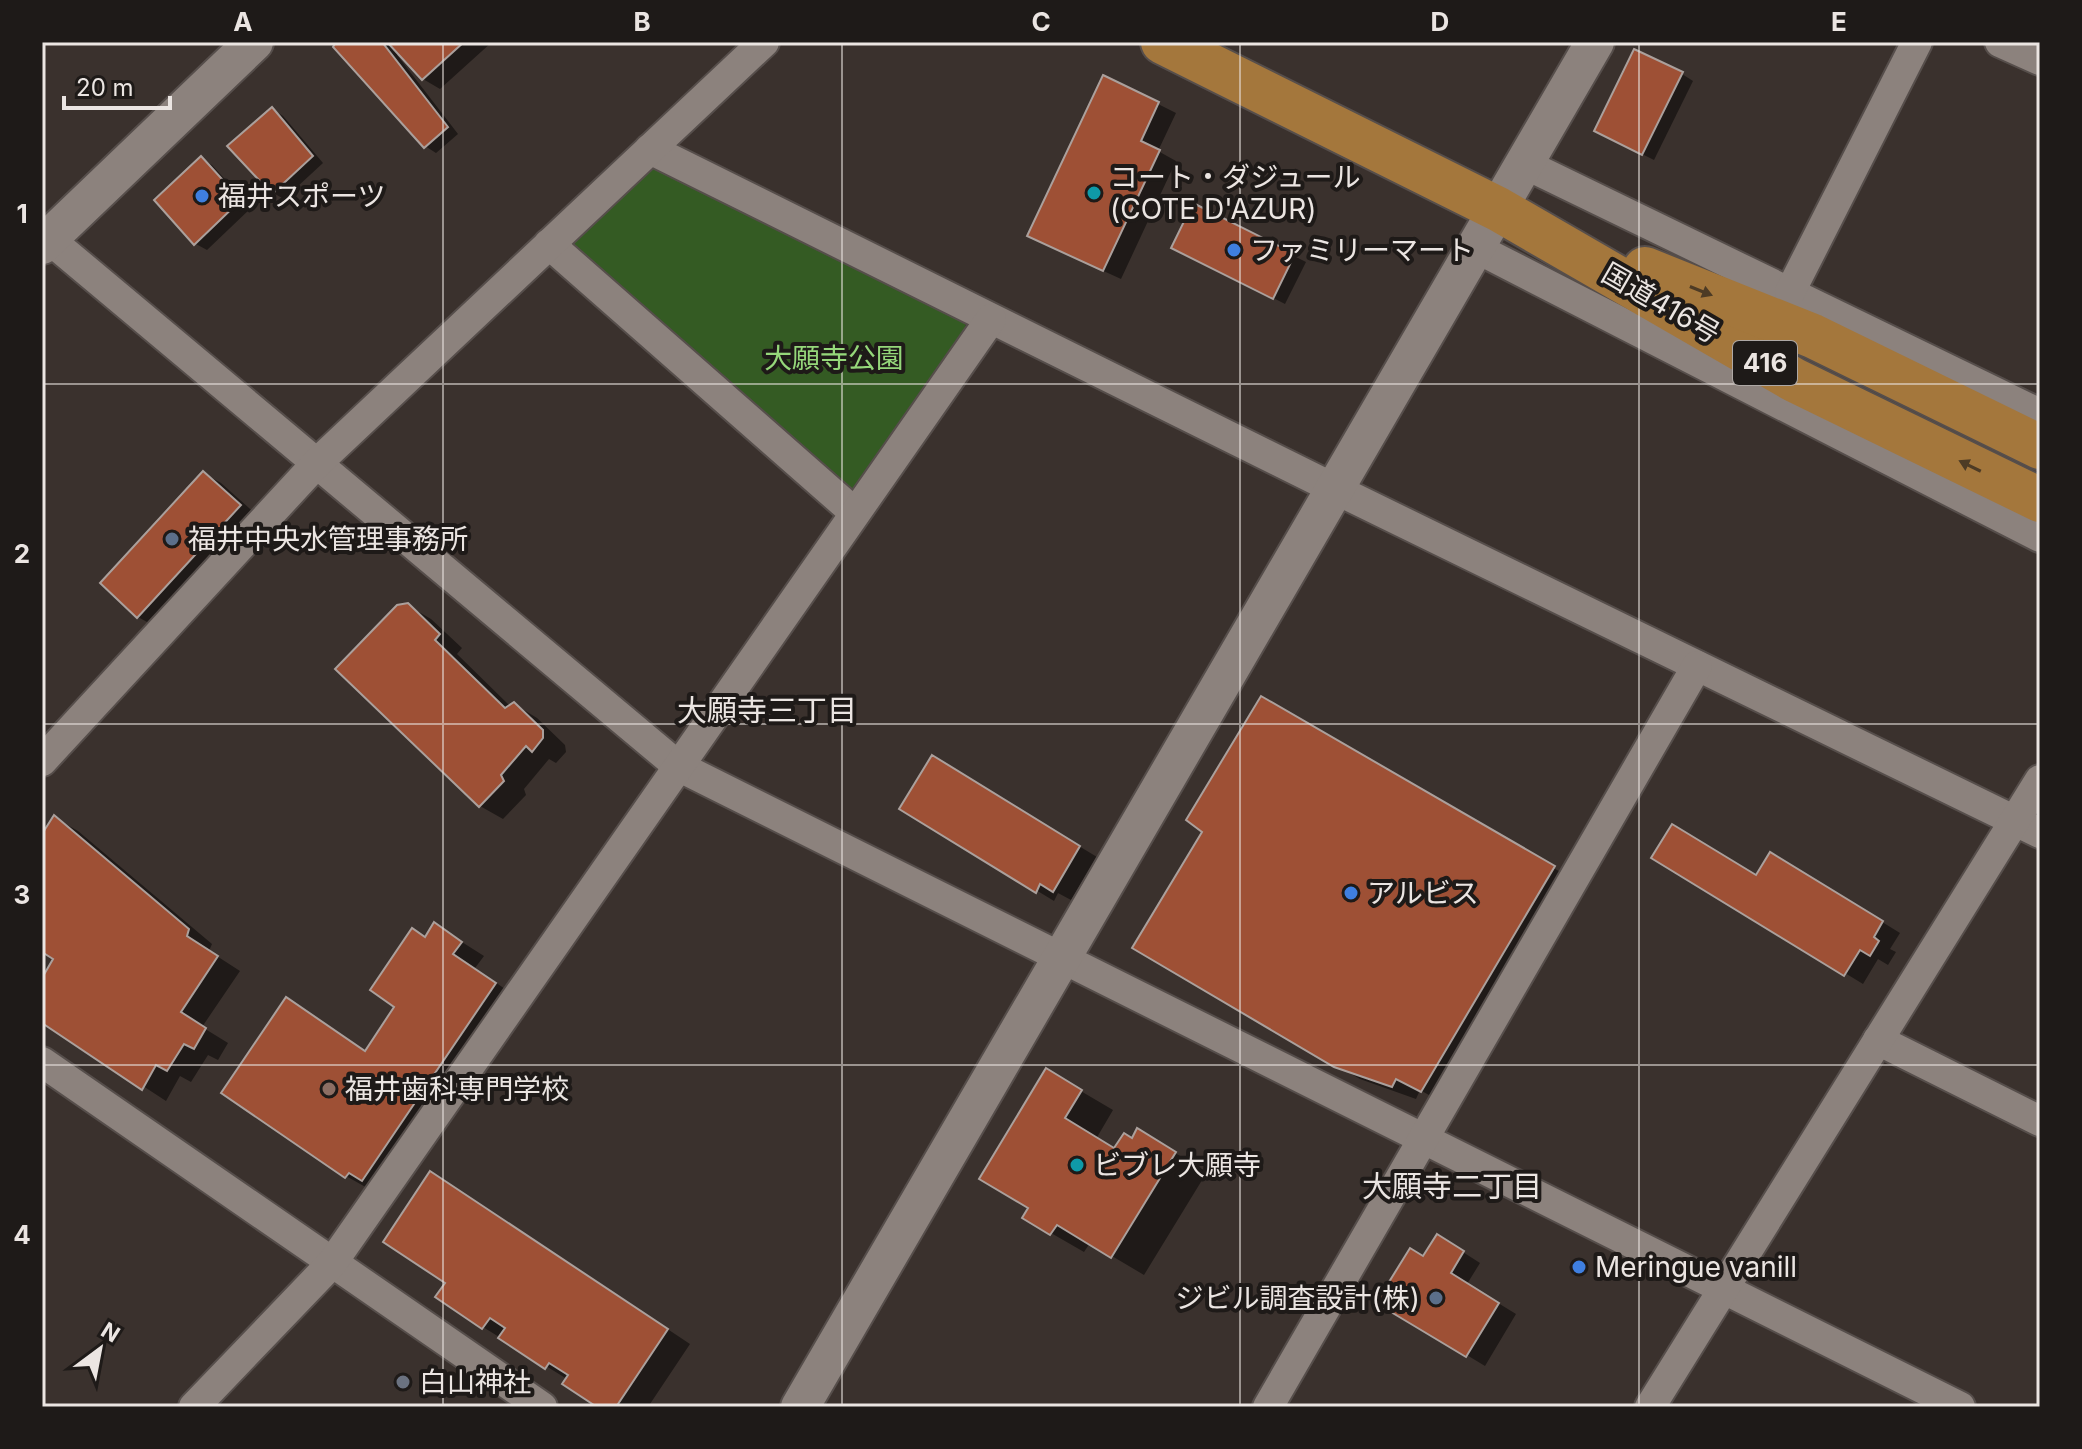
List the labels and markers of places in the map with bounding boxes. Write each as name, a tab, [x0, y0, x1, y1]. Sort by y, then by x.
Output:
place label: コート・ダジュール (COTE D'AZUR)	[1110, 160, 1361, 226]
place label: 福井スポーツ	[218, 179, 385, 213]
marker: コート・ダジュール (COTE D'AZUR)	[1085, 184, 1103, 202]
marker: 福井スポーツ	[193, 187, 211, 205]
place label: ファミリーマート	[1250, 233, 1474, 267]
marker: ファミリーマート	[1225, 241, 1243, 259]
place label: 福井中央水管理事務所	[188, 522, 468, 556]
marker: 福井中央水管理事務所	[163, 530, 181, 548]
place label: アルビス	[1367, 876, 1479, 910]
marker: アルビス	[1342, 884, 1360, 902]
place label: 福井歯科専門学校	[345, 1072, 569, 1106]
marker: 福井歯科専門学校	[320, 1080, 338, 1098]
place label: ビブレ大願寺	[1093, 1148, 1261, 1182]
marker: ビブレ大願寺	[1068, 1156, 1086, 1174]
place label: Meringue vanill	[1595, 1250, 1797, 1284]
marker: Meringue vanill	[1570, 1258, 1588, 1276]
place label: ジビル調査設計(株)	[1176, 1281, 1420, 1315]
marker: ジビル調査設計(株)	[1427, 1289, 1445, 1307]
place label: 白山神社	[419, 1365, 531, 1399]
marker: 白山神社	[394, 1373, 412, 1391]

